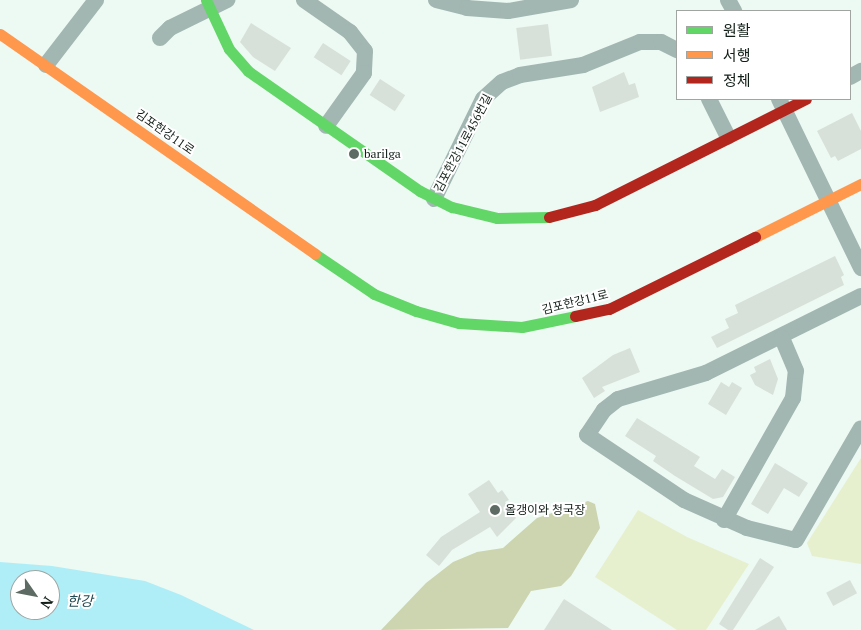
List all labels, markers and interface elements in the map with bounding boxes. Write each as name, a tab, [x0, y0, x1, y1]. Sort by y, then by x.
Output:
legend	[676, 10, 851, 100]
text: 원활	[723, 20, 751, 40]
text: 서행	[723, 45, 751, 65]
text: 정체	[723, 70, 751, 90]
street label: 김포한강11로456번길	[431, 91, 495, 195]
street label: 김포한강11로	[133, 107, 197, 157]
place label: barilga	[364, 147, 401, 161]
marker: barilga	[348, 148, 360, 160]
street label: 김포한강11로	[540, 287, 610, 317]
place label: 올갱이와 청국장	[505, 503, 585, 517]
marker: 올갱이와 청국장	[489, 504, 501, 516]
north arrow	[10, 570, 60, 620]
text: N	[36, 593, 58, 613]
water label: 한강	[67, 593, 93, 609]

